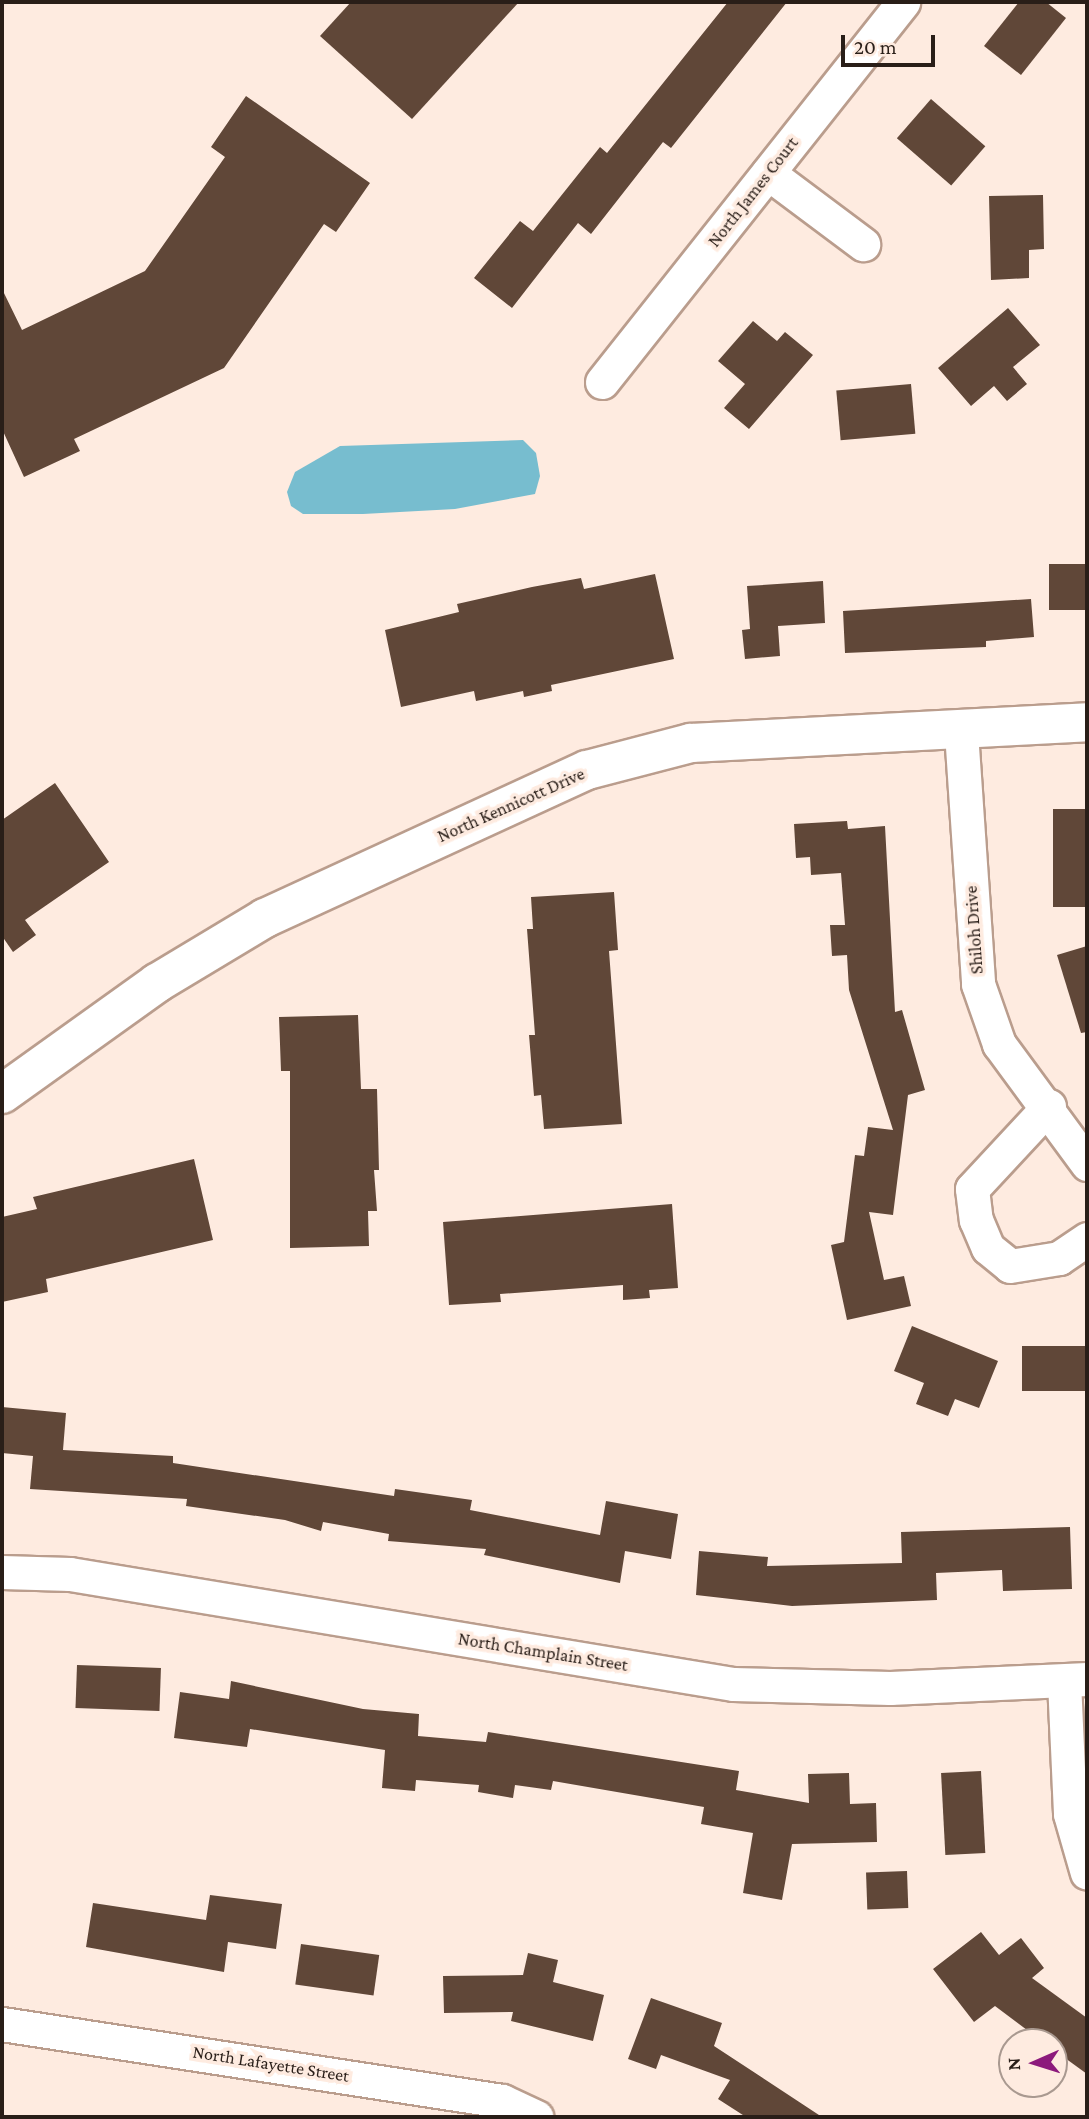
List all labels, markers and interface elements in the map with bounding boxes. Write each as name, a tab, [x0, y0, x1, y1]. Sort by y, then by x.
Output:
scale bar	[844, 21, 939, 65]
text: 20 m	[854, 35, 897, 59]
street label: North James Court	[703, 133, 803, 251]
street label: North Kennicott Drive	[434, 763, 588, 847]
street label: Shiloh Drive	[960, 885, 988, 975]
street label: North Champlain Street	[457, 1628, 629, 1676]
north arrow	[998, 2028, 1068, 2098]
street label: North Lafayette Street	[191, 2041, 351, 2087]
text: N	[1003, 2057, 1024, 2071]

